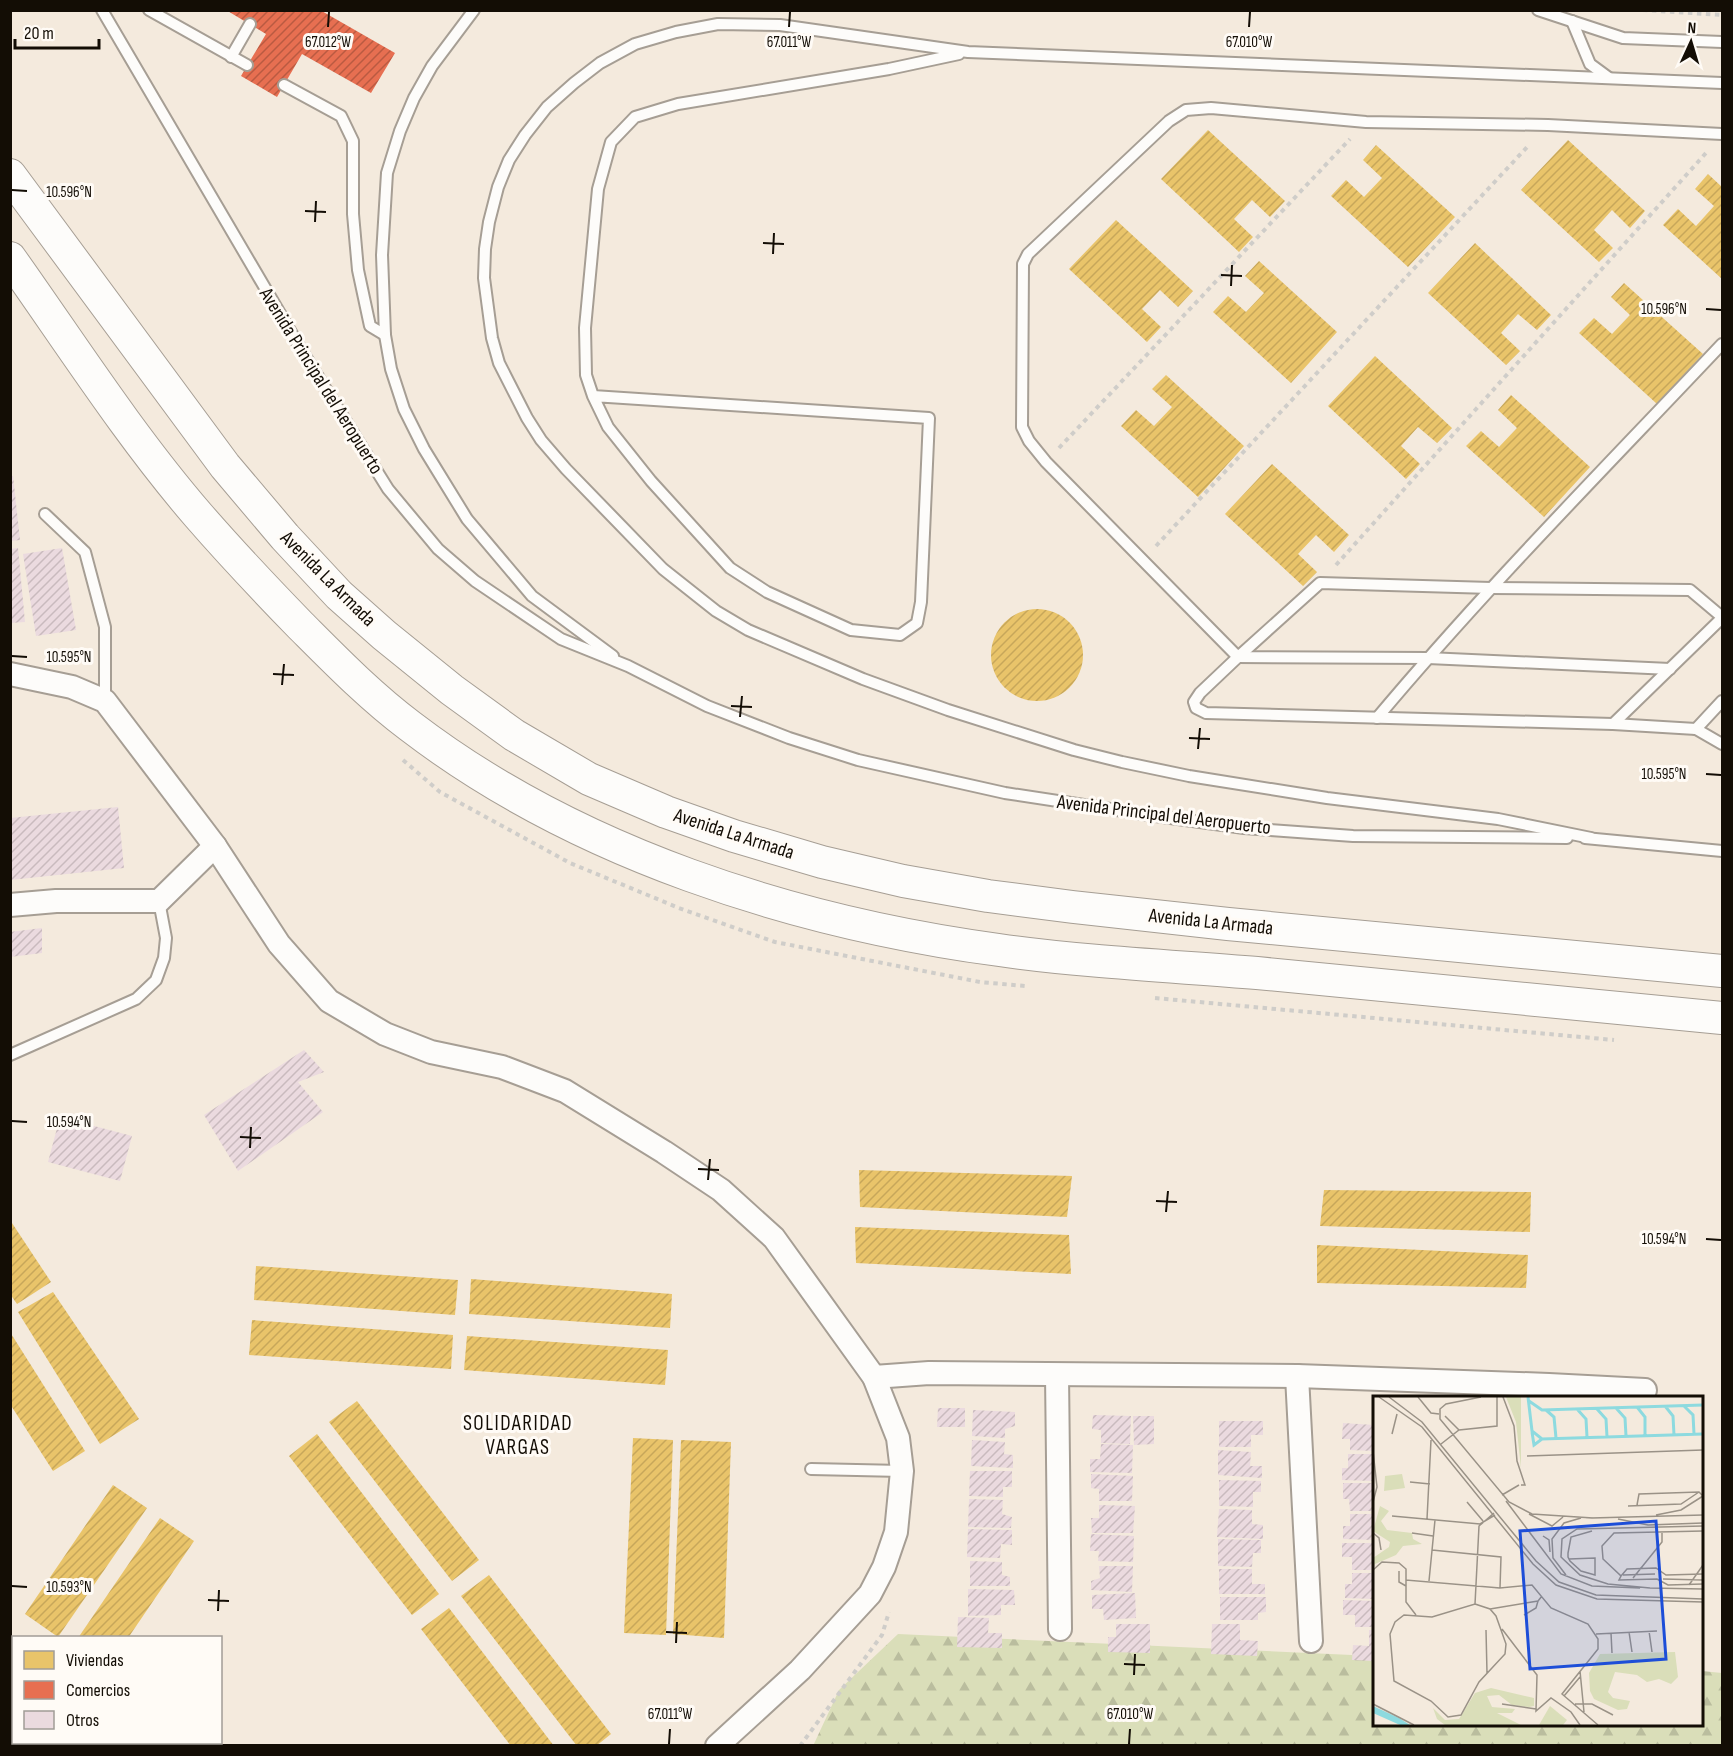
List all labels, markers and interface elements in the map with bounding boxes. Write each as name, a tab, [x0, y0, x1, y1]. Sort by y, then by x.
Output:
scale bar	[15, 12, 99, 50]
north arrow	[1661, 12, 1721, 72]
text: N	[1687, 19, 1697, 38]
text: 20 m	[24, 23, 54, 44]
text: 67.012°W	[305, 33, 351, 52]
text: 67.011°W	[767, 33, 811, 52]
text: 67.010°W	[1226, 33, 1272, 52]
text: 10.596°N	[46, 183, 92, 202]
street label: Avenida Principal del Aeropuerto	[253, 283, 388, 479]
text: 10.596°N	[1641, 300, 1687, 319]
street label: Avenida La Armada	[275, 526, 381, 632]
text: 10.595°N	[46, 648, 92, 667]
text: 10.595°N	[1641, 765, 1687, 784]
street label: Avenida Principal del Aeropuerto	[1055, 790, 1272, 840]
street label: Avenida La Armada	[670, 803, 797, 865]
street label: Avenida La Armada	[1147, 903, 1274, 940]
text: 10.594°N	[47, 1113, 91, 1132]
text: 10.594°N	[1642, 1230, 1686, 1249]
inset map	[1373, 1396, 1703, 1726]
district label: SOLIDARIDAD VARGAS	[463, 1411, 573, 1460]
text: 10.593°N	[46, 1578, 92, 1597]
legend	[12, 1636, 222, 1744]
text: Viviendas	[66, 1650, 124, 1671]
text: Comercios	[66, 1680, 130, 1701]
text: 67.011°W	[648, 1705, 692, 1724]
text: 67.010°W	[1107, 1705, 1153, 1724]
text: Otros	[66, 1710, 99, 1731]

